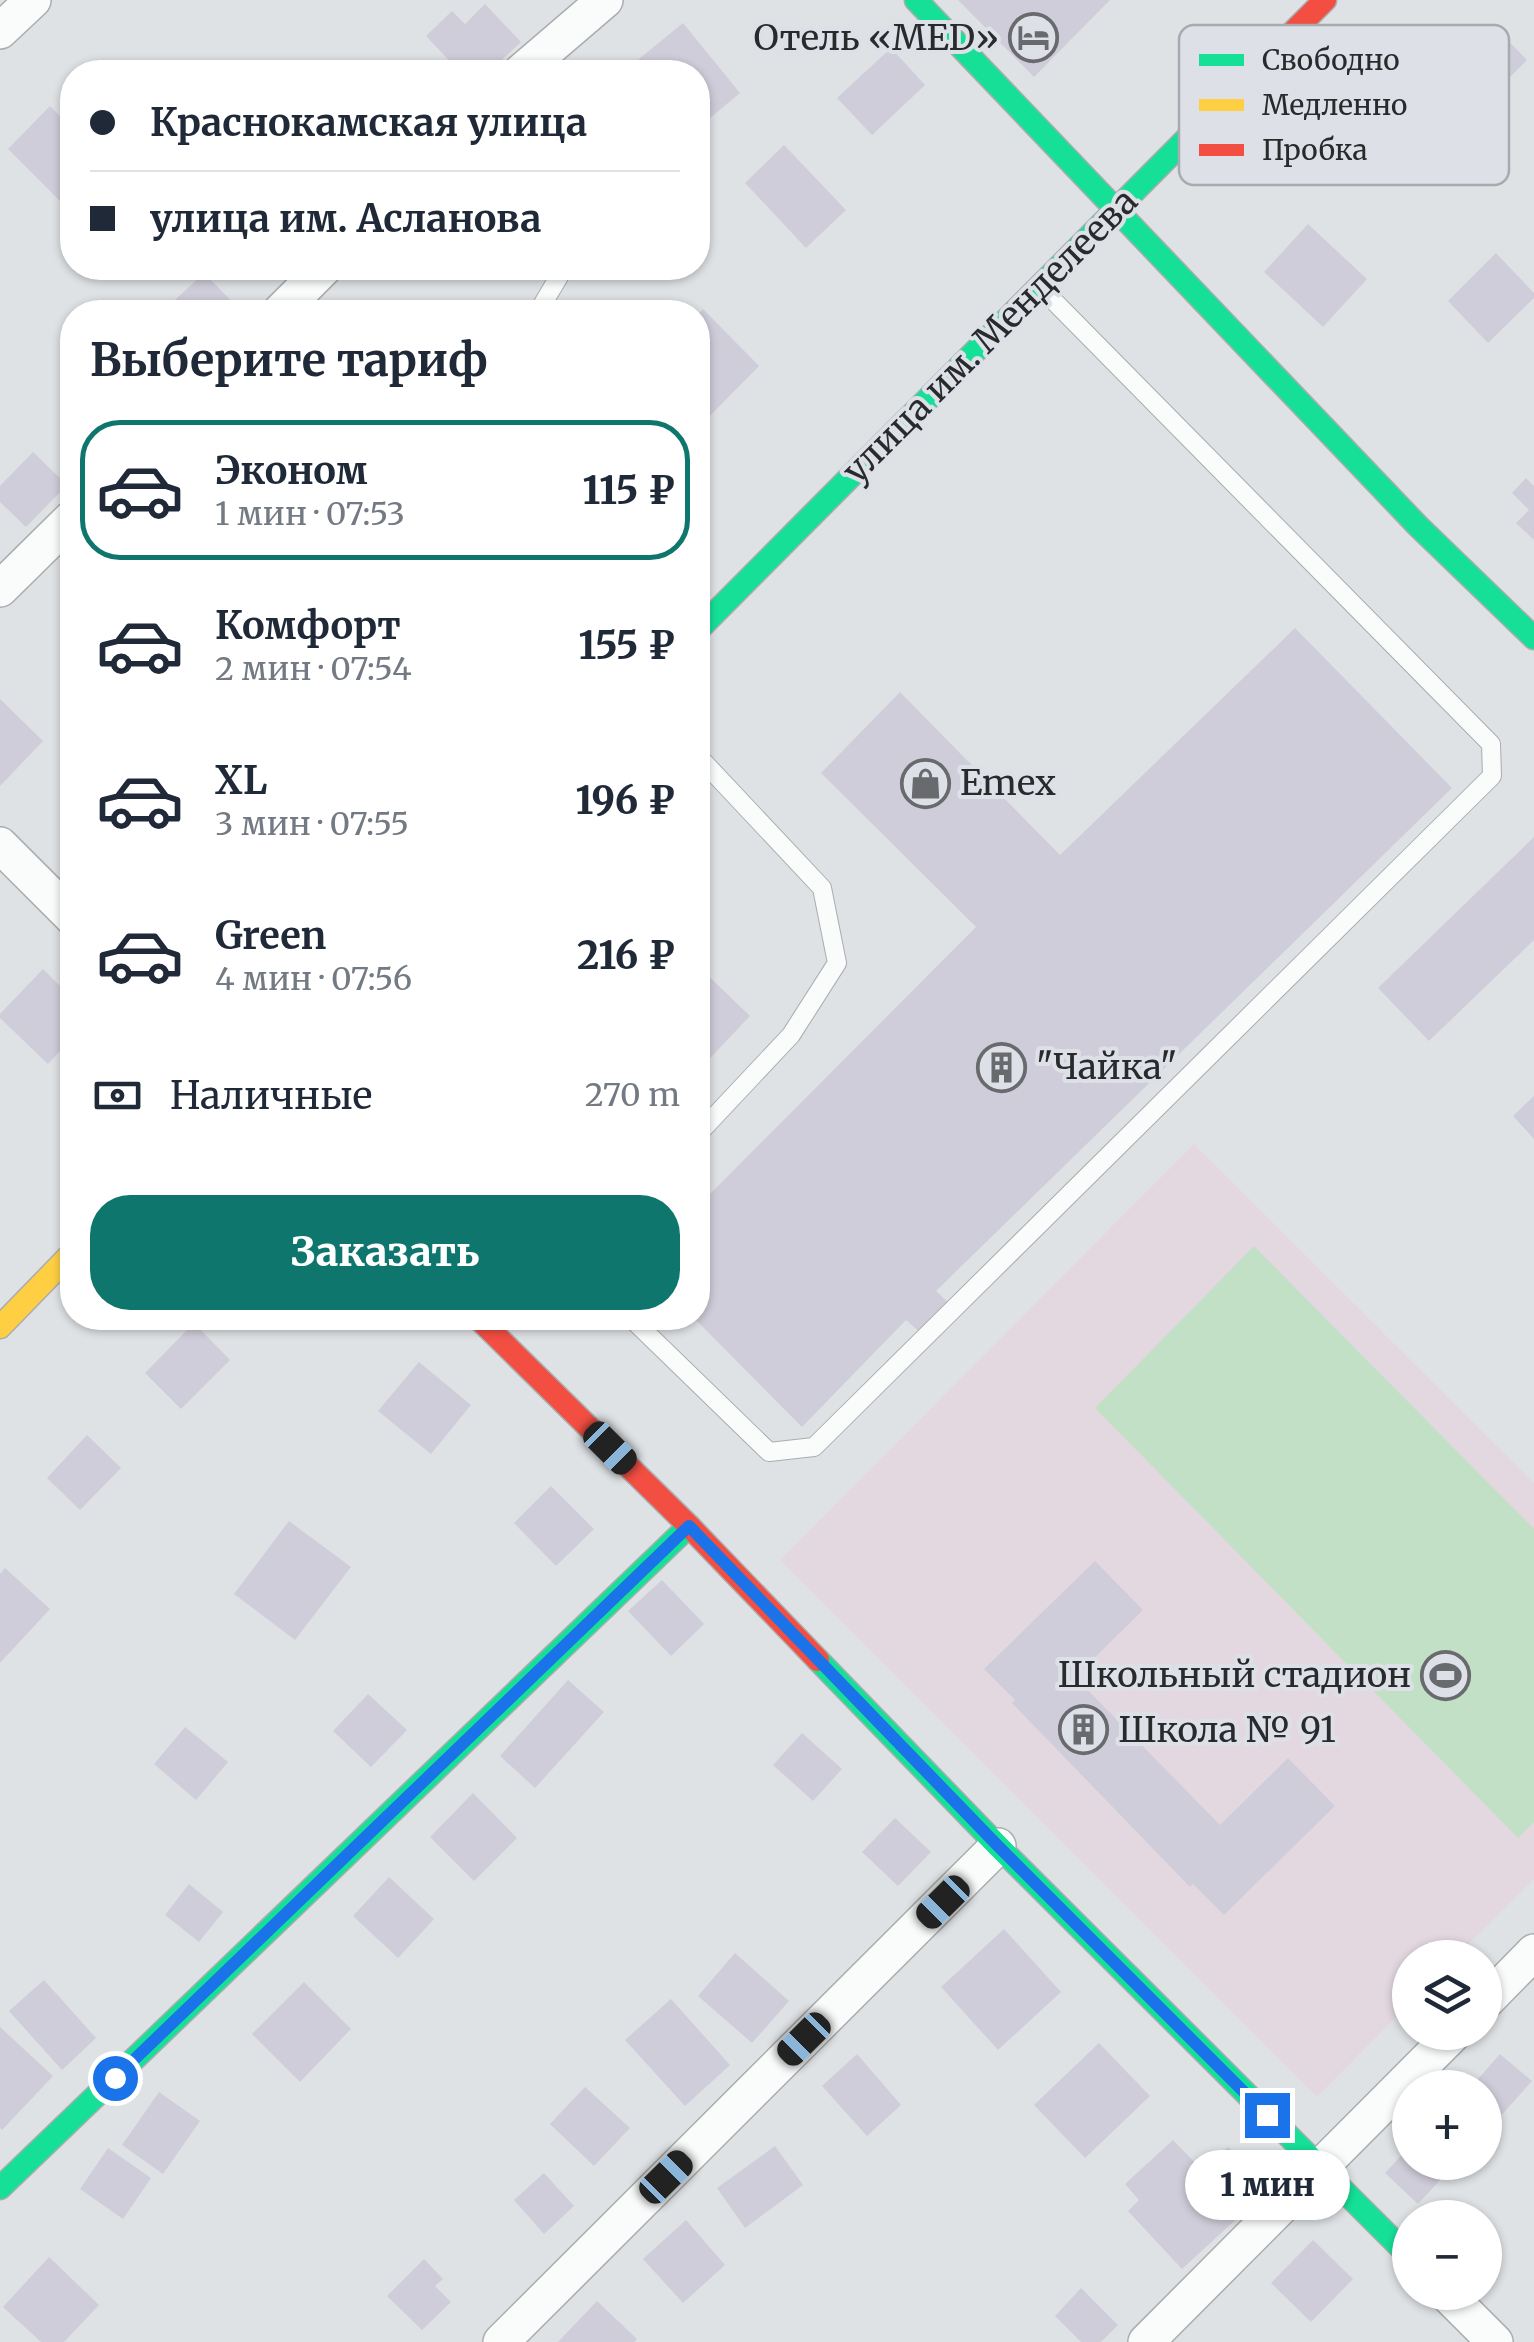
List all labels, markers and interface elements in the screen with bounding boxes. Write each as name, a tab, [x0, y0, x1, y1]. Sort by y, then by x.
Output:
hotel icon: Отель «MED»	[1008, 12, 1060, 64]
place label: Отель «MED»	[754, 16, 999, 60]
legend	[1179, 25, 1509, 185]
text: Свободно	[1262, 42, 1400, 78]
text: Медленно	[1262, 87, 1407, 123]
text: Краснокамская улица	[150, 99, 587, 146]
text: Пробка	[1262, 132, 1368, 168]
street label: улица им. Менделеева	[833, 179, 1147, 493]
text: улица им. Асланова	[150, 195, 541, 242]
text: Выберите тариф	[90, 332, 487, 388]
icon: car	[95, 445, 185, 535]
text: Эконом	[215, 447, 368, 494]
text: 115 ₽	[582, 467, 675, 514]
text: 1 мин · 07:53	[215, 494, 405, 534]
icon: car	[95, 600, 185, 690]
text: Комфорт	[215, 602, 401, 649]
text: 155 ₽	[578, 622, 675, 669]
text: 2 мин · 07:54	[215, 649, 412, 689]
icon: car	[95, 755, 185, 845]
text: XL	[215, 757, 267, 804]
shop icon: Emex	[899, 757, 951, 809]
place label: Emex	[960, 761, 1056, 805]
text: 196 ₽	[575, 777, 675, 824]
text: 3 мин · 07:55	[215, 804, 409, 844]
icon: car	[95, 910, 185, 1000]
text: Green	[215, 912, 326, 959]
text: 216 ₽	[577, 932, 675, 979]
text: 4 мин · 07:56	[215, 959, 412, 999]
building icon: "Чайка"	[975, 1041, 1027, 1093]
place label: "Чайка"	[1036, 1045, 1177, 1089]
icon: cash	[90, 1068, 145, 1123]
text: Наличные	[170, 1072, 372, 1119]
text: 270 m	[585, 1075, 680, 1115]
button: Заказать	[90, 1195, 680, 1310]
car	[578, 1416, 642, 1480]
sports icon: Школьный стадион	[1420, 1649, 1472, 1701]
place label: Школьный стадион	[1058, 1653, 1411, 1697]
building icon: Школа № 91	[1057, 1704, 1109, 1756]
place label: Школа № 91	[1118, 1708, 1336, 1752]
car	[911, 1870, 975, 1934]
map controls	[1392, 1940, 1502, 2310]
button: layers	[1392, 1940, 1502, 2050]
car	[772, 2007, 836, 2071]
route start	[93, 2056, 138, 2101]
button: +	[1392, 2070, 1502, 2180]
route end	[1245, 2093, 1290, 2138]
car	[634, 2145, 698, 2209]
callout: 1 мин	[1184, 2150, 1350, 2220]
text: 1 мин	[1220, 2165, 1315, 2205]
button: −	[1392, 2200, 1502, 2310]

